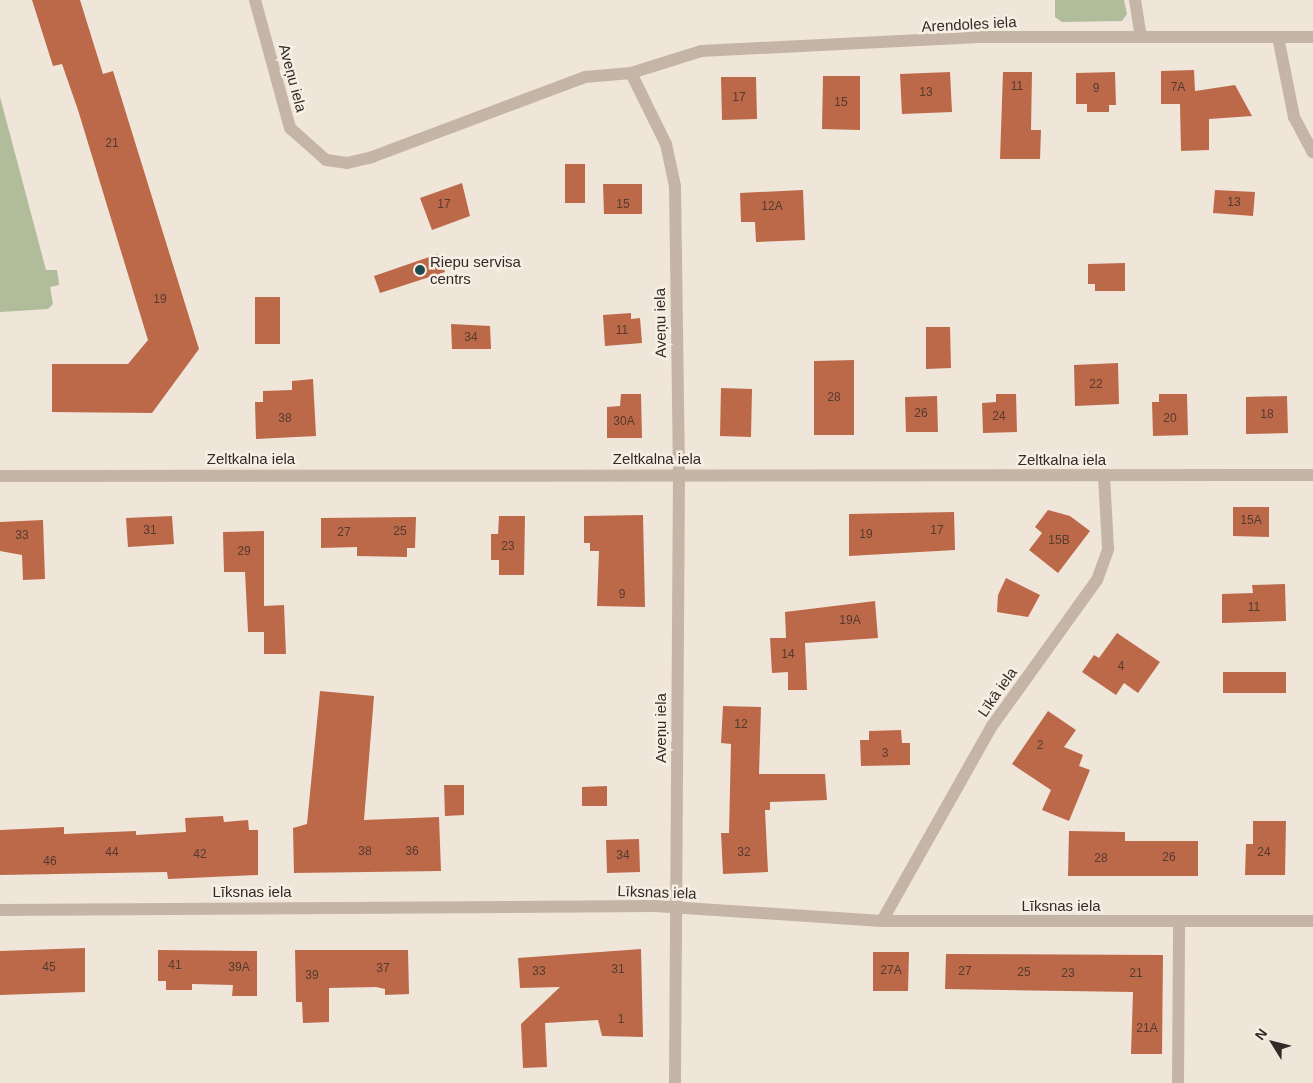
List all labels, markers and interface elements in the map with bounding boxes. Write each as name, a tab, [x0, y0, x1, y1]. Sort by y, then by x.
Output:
street label: Arendoles iela	[921, 13, 1017, 35]
street label: Aveņu iela	[275, 42, 311, 114]
house number: 11	[1011, 80, 1023, 94]
house number: 7A	[1171, 81, 1185, 95]
house number: 9	[1093, 82, 1099, 96]
house number: 13	[919, 86, 933, 100]
house number: 17	[732, 91, 746, 105]
house number: 15	[834, 96, 848, 110]
house number: 21	[105, 137, 119, 151]
house number: 13	[1227, 196, 1241, 210]
house number: 17	[437, 198, 451, 212]
house number: 15	[616, 198, 630, 212]
house number: 12A	[761, 200, 783, 214]
place label: Riepu servisa centrs	[430, 252, 521, 287]
marker: Riepu servisa centrs	[414, 264, 426, 276]
street label: Aveņu iela	[650, 288, 670, 358]
house number: 19	[153, 293, 167, 307]
house number: 11	[616, 324, 628, 338]
house number: 34	[464, 331, 478, 345]
house number: 22	[1089, 378, 1103, 392]
house number: 28	[827, 391, 841, 405]
house number: 26	[914, 407, 928, 421]
house number: 18	[1260, 408, 1274, 422]
house number: 24	[992, 410, 1006, 424]
house number: 38	[278, 412, 292, 426]
house number: 20	[1163, 412, 1177, 426]
house number: 30A	[613, 415, 635, 429]
street label: Zeltkalna iela	[207, 450, 295, 468]
street label: Zeltkalna iela	[613, 450, 701, 468]
street label: Zeltkalna iela	[1018, 451, 1106, 469]
house number: 15A	[1240, 514, 1262, 528]
house number: 31	[143, 524, 157, 538]
house number: 17	[930, 524, 944, 538]
house number: 25	[393, 525, 407, 539]
house number: 27	[337, 526, 351, 540]
house number: 19	[859, 528, 873, 542]
house number: 33	[15, 529, 29, 543]
house number: 15B	[1048, 534, 1070, 548]
house number: 23	[501, 540, 515, 554]
house number: 29	[237, 545, 251, 559]
house number: 9	[619, 588, 625, 602]
house number: 11	[1248, 601, 1260, 615]
house number: 19A	[839, 614, 861, 628]
house number: 14	[781, 648, 795, 662]
house number: 4	[1118, 660, 1124, 674]
street label: Līkā iela	[974, 664, 1020, 720]
street label: Aveņu iela	[652, 693, 670, 763]
house number: 12	[734, 718, 748, 732]
house number: 2	[1037, 739, 1043, 753]
house number: 3	[882, 747, 888, 761]
house number: 38	[358, 845, 372, 859]
house number: 36	[405, 845, 419, 859]
house number: 44	[105, 846, 119, 860]
house number: 32	[737, 846, 751, 860]
house number: 24	[1257, 846, 1271, 860]
house number: 42	[193, 848, 207, 862]
house number: 34	[616, 849, 630, 863]
house number: 26	[1162, 851, 1176, 865]
house number: 28	[1094, 852, 1108, 866]
house number: 46	[43, 855, 57, 869]
street label: Līksnas iela	[617, 882, 697, 902]
street label: Līksnas iela	[212, 883, 292, 901]
street label: Līksnas iela	[1021, 897, 1101, 915]
house number: 41	[168, 959, 182, 973]
house number: 45	[42, 961, 56, 975]
house number: 39A	[228, 961, 250, 975]
house number: 37	[376, 962, 390, 976]
house number: 31	[611, 963, 625, 977]
house number: 27A	[880, 964, 902, 978]
house number: 33	[532, 965, 546, 979]
house number: 27	[958, 965, 972, 979]
house number: 25	[1017, 966, 1031, 980]
house number: 23	[1061, 967, 1075, 981]
house number: 21	[1129, 967, 1143, 981]
house number: 39	[305, 969, 319, 983]
house number: 1	[618, 1013, 624, 1027]
north arrow	[1248, 1018, 1298, 1068]
house number: 21A	[1136, 1022, 1158, 1036]
text: N	[1251, 1025, 1270, 1043]

